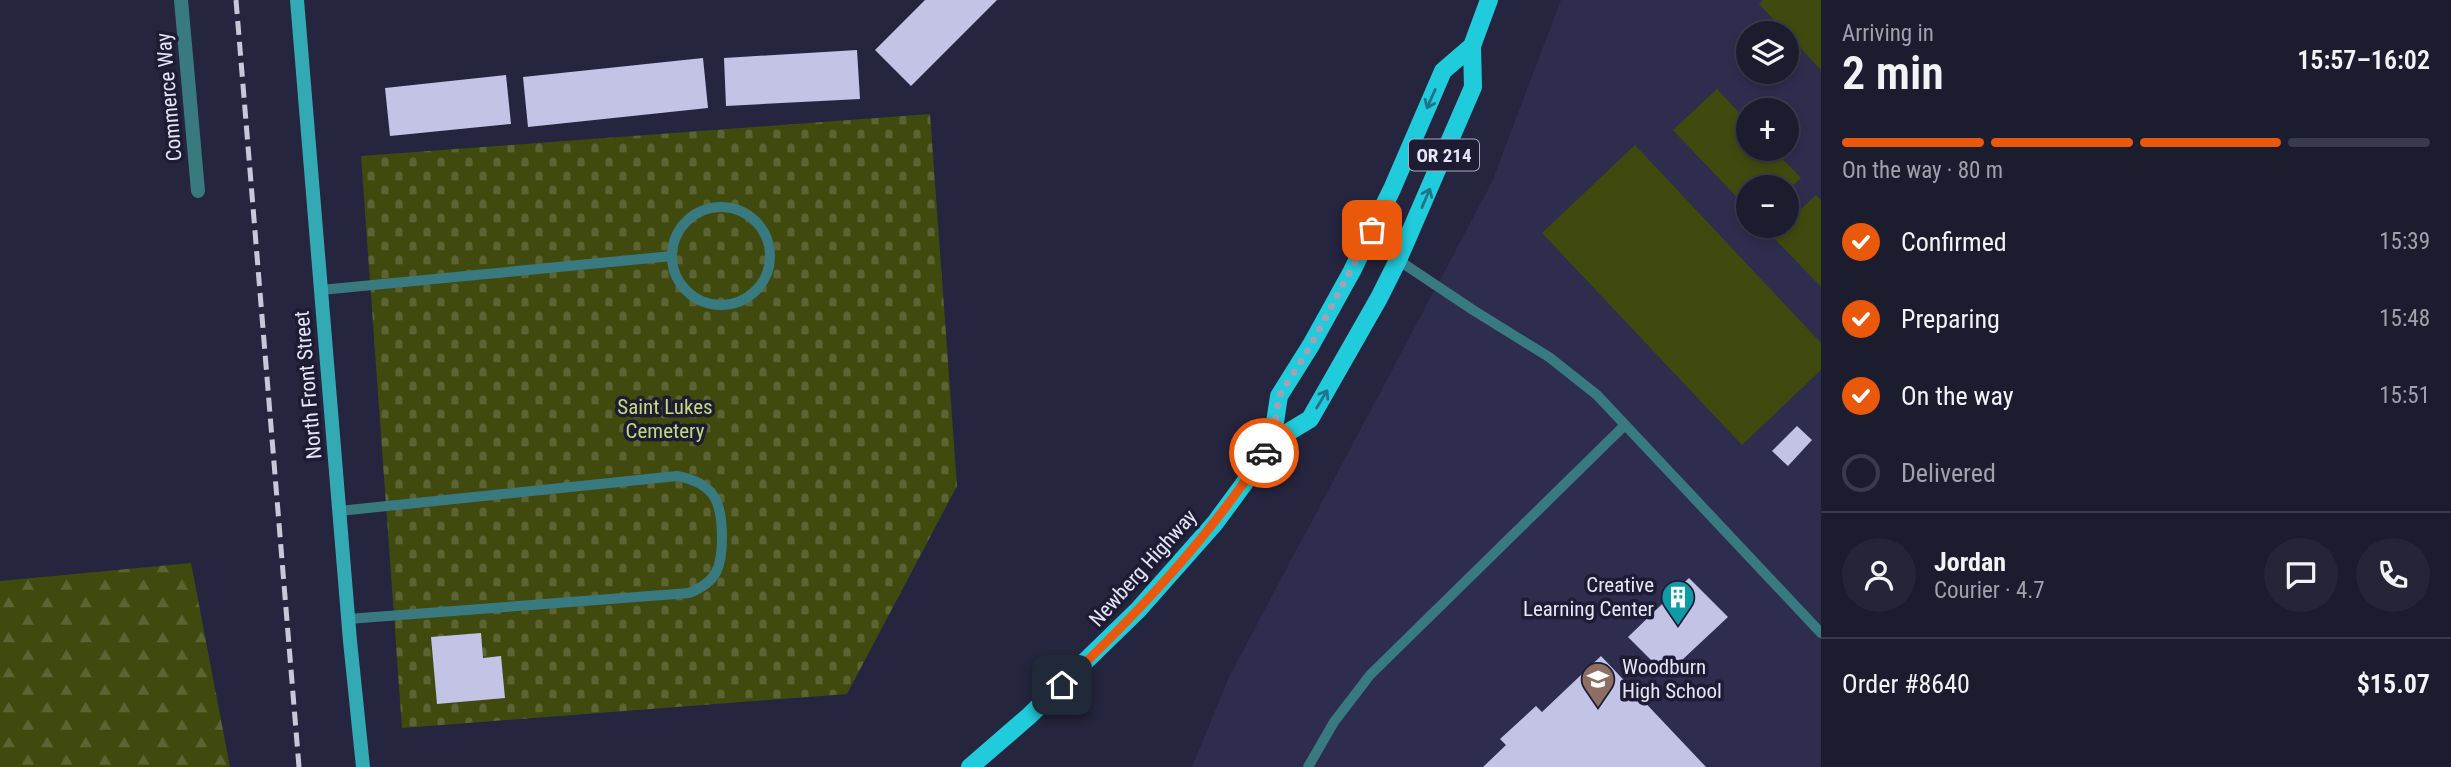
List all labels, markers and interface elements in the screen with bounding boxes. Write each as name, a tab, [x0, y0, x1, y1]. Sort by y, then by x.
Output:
text: Arriving in	[1842, 20, 1934, 47]
map controls	[1736, 21, 1799, 238]
button: layers	[1736, 21, 1799, 84]
street label: Commerce Way	[151, 32, 187, 162]
text: 15:57–16:02	[2297, 45, 2430, 75]
text: 2 min	[1842, 46, 1944, 100]
one-way arrow	[1424, 88, 1437, 109]
button: +	[1736, 98, 1799, 161]
road number: OR 214	[1409, 140, 1479, 170]
text: On the way · 80 m	[1842, 157, 2003, 184]
button: −	[1736, 175, 1799, 238]
one-way arrow	[1420, 187, 1433, 209]
pin	[1342, 200, 1402, 260]
icon: bag	[1353, 211, 1391, 249]
icon: check	[1842, 223, 1880, 261]
text: Confirmed	[1901, 227, 2007, 257]
text: 15:39	[2379, 228, 2430, 255]
icon: check	[1842, 300, 1880, 338]
text: Preparing	[1901, 304, 2000, 334]
text: 15:48	[2379, 305, 2430, 332]
street label: North Front Street	[290, 310, 326, 460]
icon: check	[1842, 377, 1880, 415]
text: On the way	[1901, 381, 2014, 411]
text: 15:51	[2379, 382, 2430, 409]
one-way arrow	[1315, 389, 1329, 409]
park label: Saint Lukes Cemetery	[617, 395, 713, 443]
courier	[1229, 418, 1299, 488]
icon: car	[1245, 434, 1283, 472]
text: Delivered	[1901, 458, 1996, 488]
street label: Newberg Highway	[1084, 505, 1202, 631]
button: person	[1842, 538, 1916, 612]
button: chat	[2264, 538, 2338, 612]
button: phone	[2356, 538, 2430, 612]
text: Jordan	[1934, 547, 2006, 577]
place label: Creative Learning Center	[1523, 573, 1654, 621]
text: Courier · 4.7	[1934, 577, 2045, 604]
building icon: Creative Learning Center	[1659, 578, 1697, 627]
pin	[1032, 655, 1092, 715]
place label: Woodburn High School	[1622, 655, 1722, 703]
school or university icon: Woodburn High School	[1579, 660, 1617, 709]
icon: home	[1043, 666, 1081, 704]
text: Order #8640	[1842, 669, 1970, 699]
text: $15.07	[2357, 669, 2430, 699]

